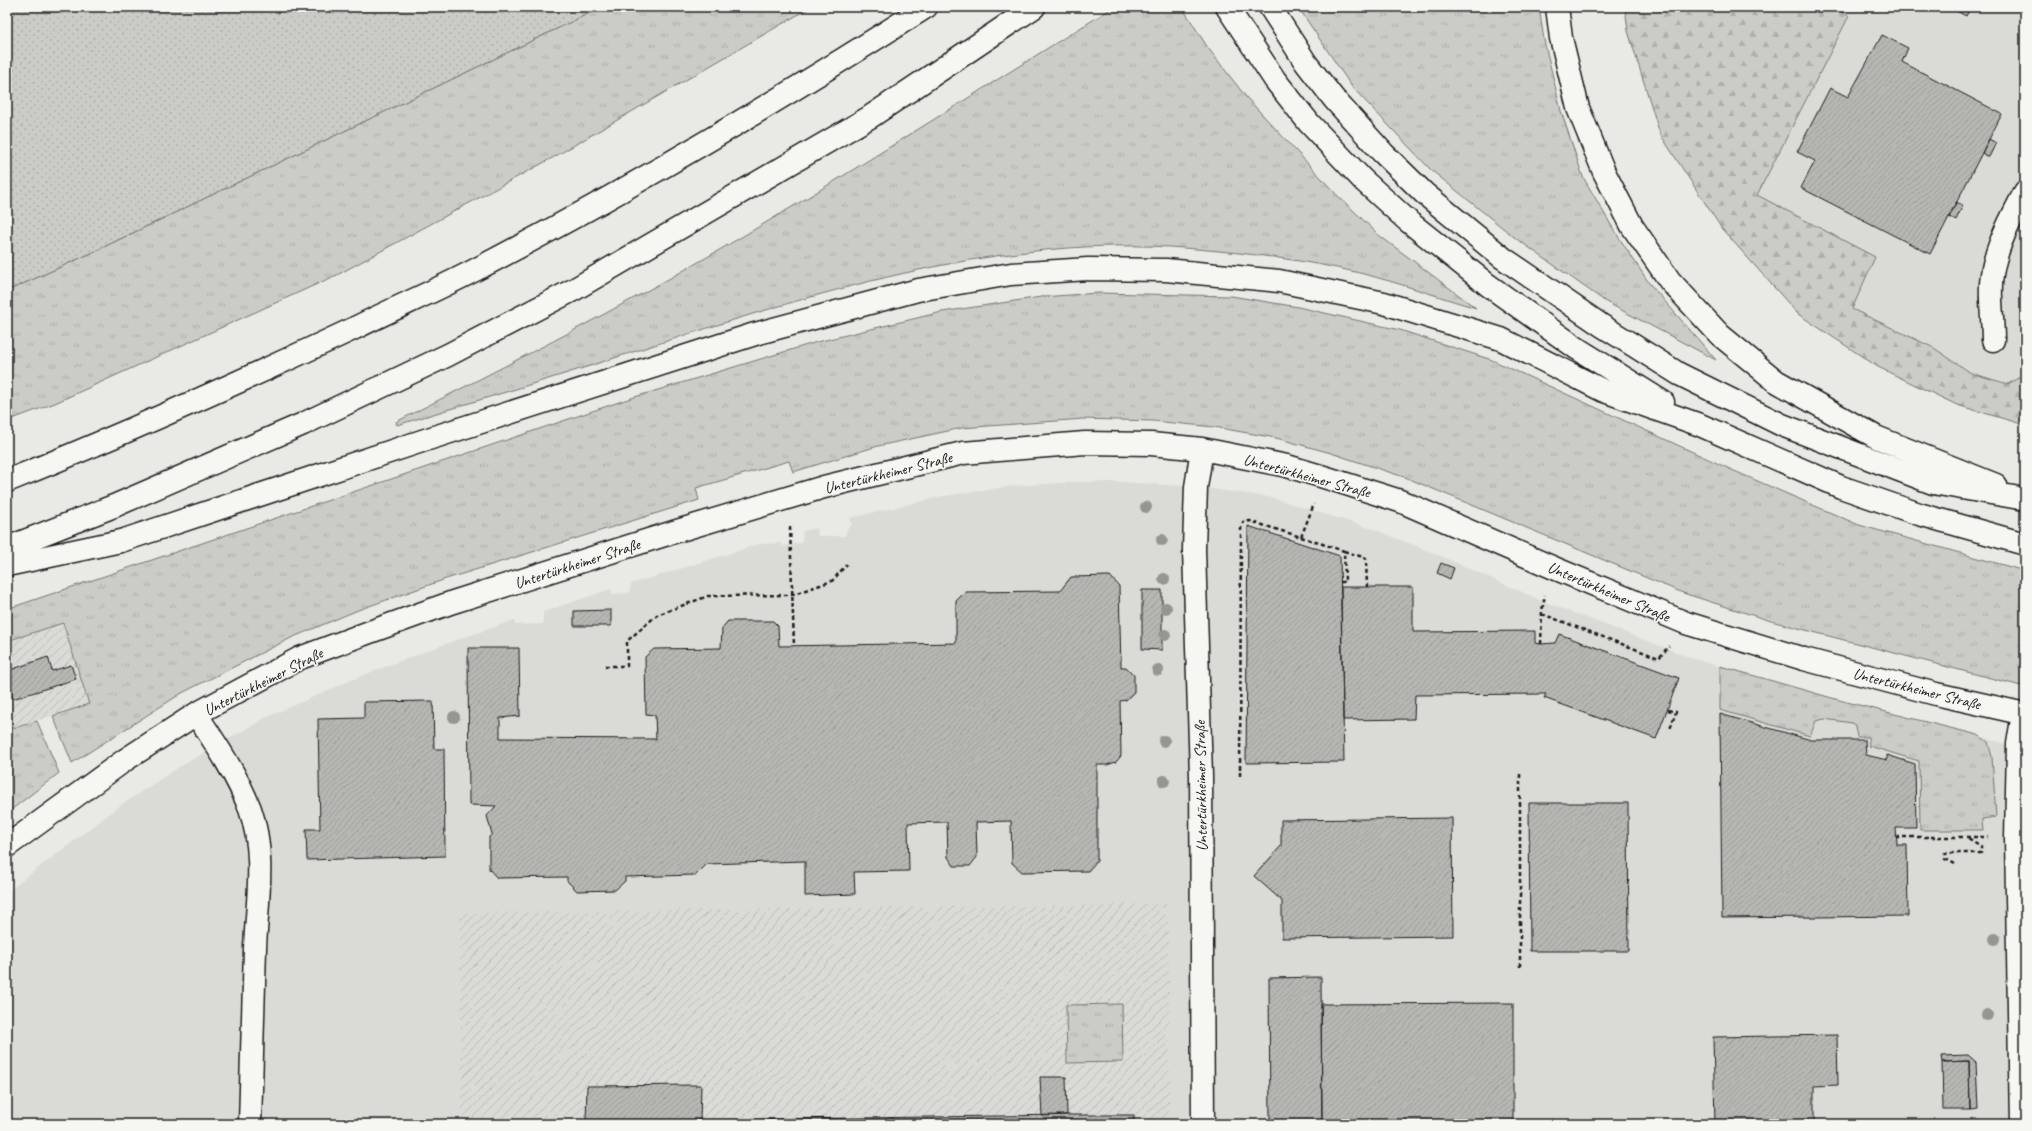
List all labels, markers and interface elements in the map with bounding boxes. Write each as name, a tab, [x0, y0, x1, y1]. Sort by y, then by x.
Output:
street label: Untertürkheimer Straße	[822, 447, 956, 498]
street label: Untertürkheimer Straße	[1241, 449, 1374, 503]
street label: Untertürkheimer Straße	[512, 534, 644, 594]
street label: Untertürkheimer Straße	[1545, 557, 1674, 627]
street label: Untertürkheimer Straße	[201, 643, 328, 720]
street label: Untertürkheimer Straße	[1851, 663, 1984, 715]
street label: Untertürkheimer Straße	[1190, 719, 1212, 851]

